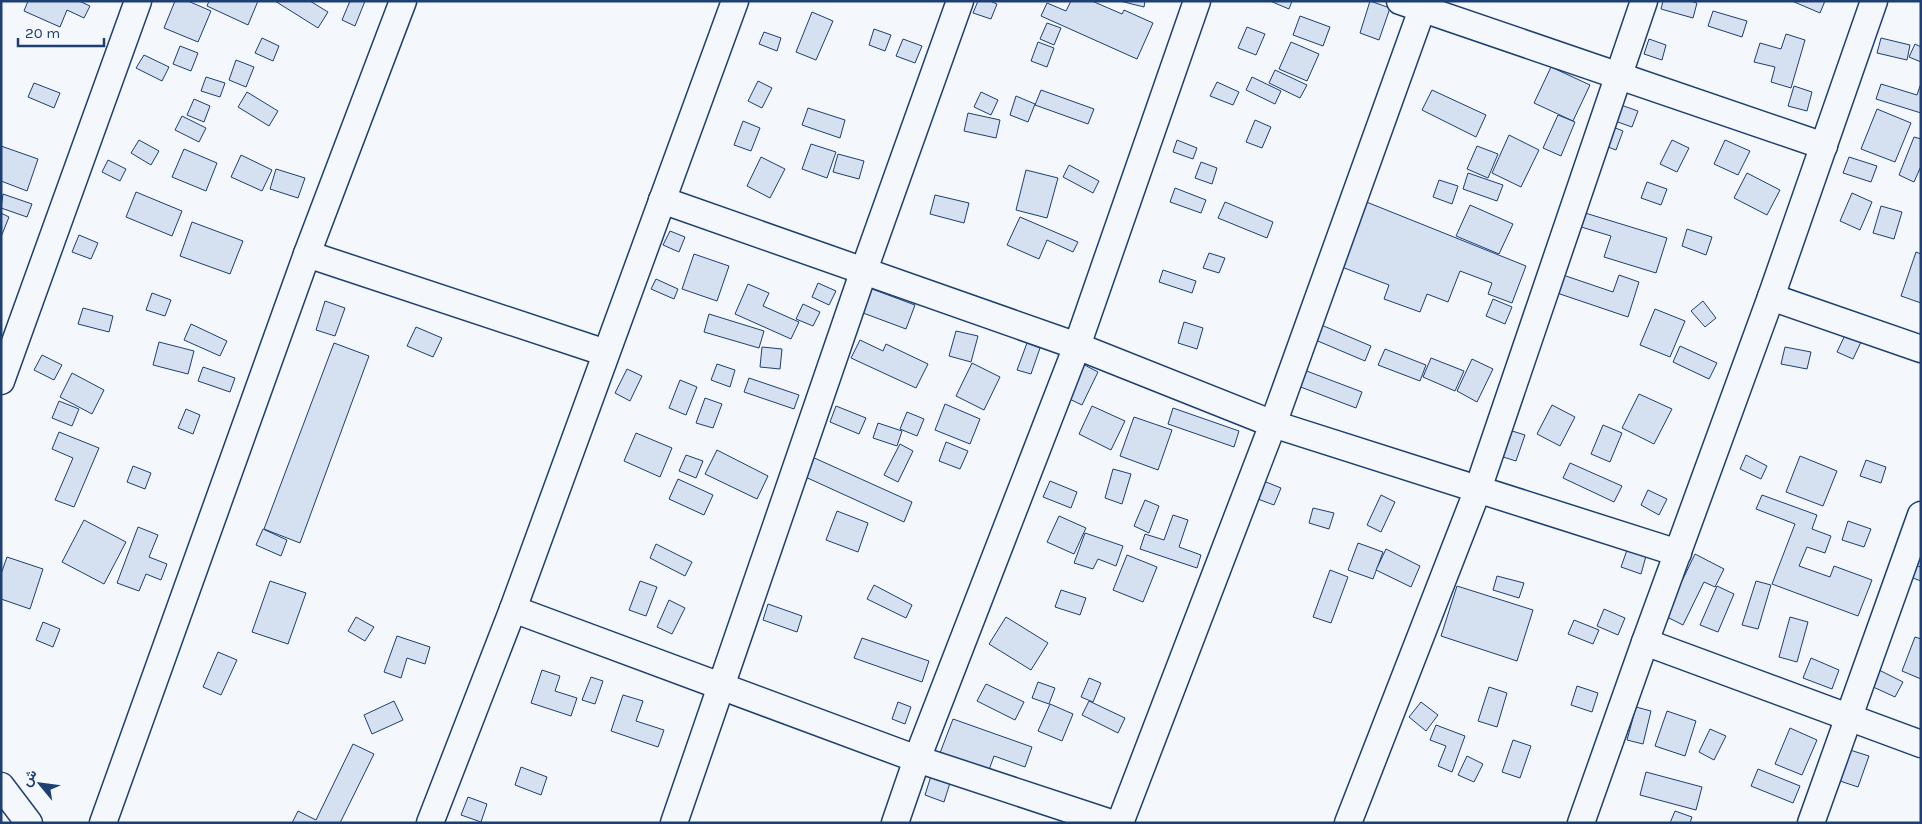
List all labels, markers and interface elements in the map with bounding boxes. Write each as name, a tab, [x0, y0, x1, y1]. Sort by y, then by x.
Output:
scale bar	[18, 15, 104, 47]
text: 20 m	[25, 24, 60, 42]
north arrow	[15, 759, 65, 809]
text: ش	[18, 766, 41, 789]

